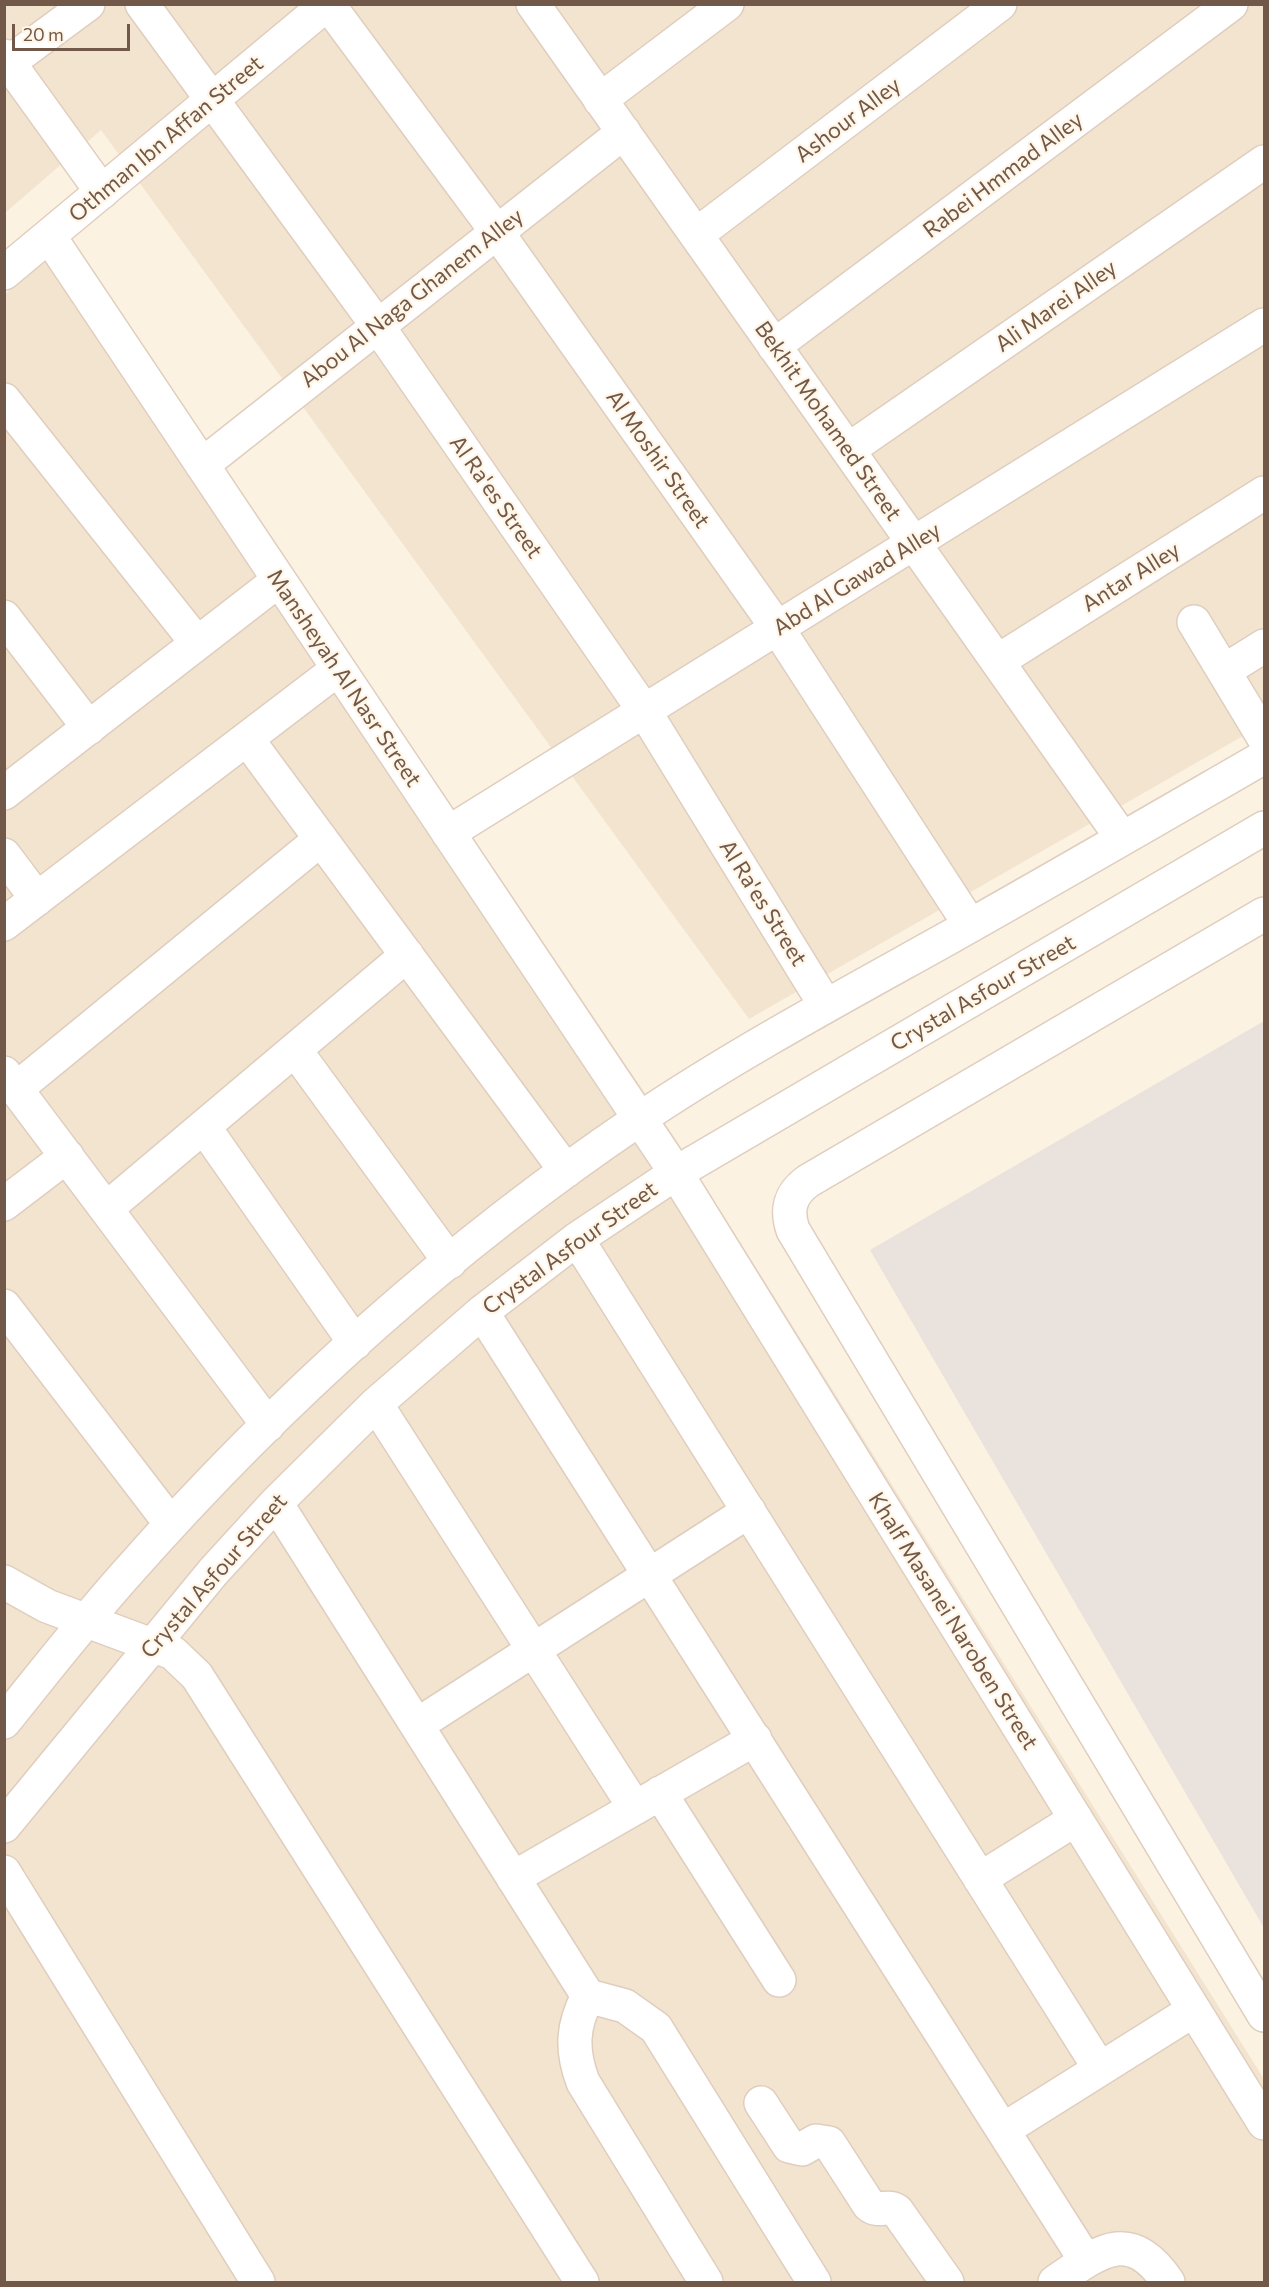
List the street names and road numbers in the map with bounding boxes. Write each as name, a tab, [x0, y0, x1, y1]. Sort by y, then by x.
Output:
street label: Othman Ibn Affan Street	[64, 50, 268, 228]
street label: Ashour Alley	[790, 72, 906, 168]
street label: Rabei Hmmad Alley	[918, 106, 1088, 244]
street label: Abou Al Naga Ghanem Alley	[295, 203, 529, 393]
street label: Ali Marei Alley	[990, 254, 1122, 358]
street label: Bekhit Mohamed Street	[749, 316, 907, 526]
street label: Al Moshir Street	[601, 385, 715, 533]
street label: Al Ra'es Street	[444, 431, 548, 563]
street label: Abd Al Gawad Alley	[768, 517, 946, 641]
street label: Antar Alley	[1077, 537, 1185, 617]
street label: Mansheyah Al Nasr Street	[261, 564, 427, 792]
street label: Al Ra'es Street	[714, 835, 812, 971]
street label: Crystal Asfour Street	[886, 929, 1080, 1057]
street label: Crystal Asfour Street	[478, 1176, 662, 1320]
street label: Khalf Masanei Naroben Street	[863, 1487, 1043, 1755]
street label: Crystal Asfour Street	[135, 1488, 293, 1664]

